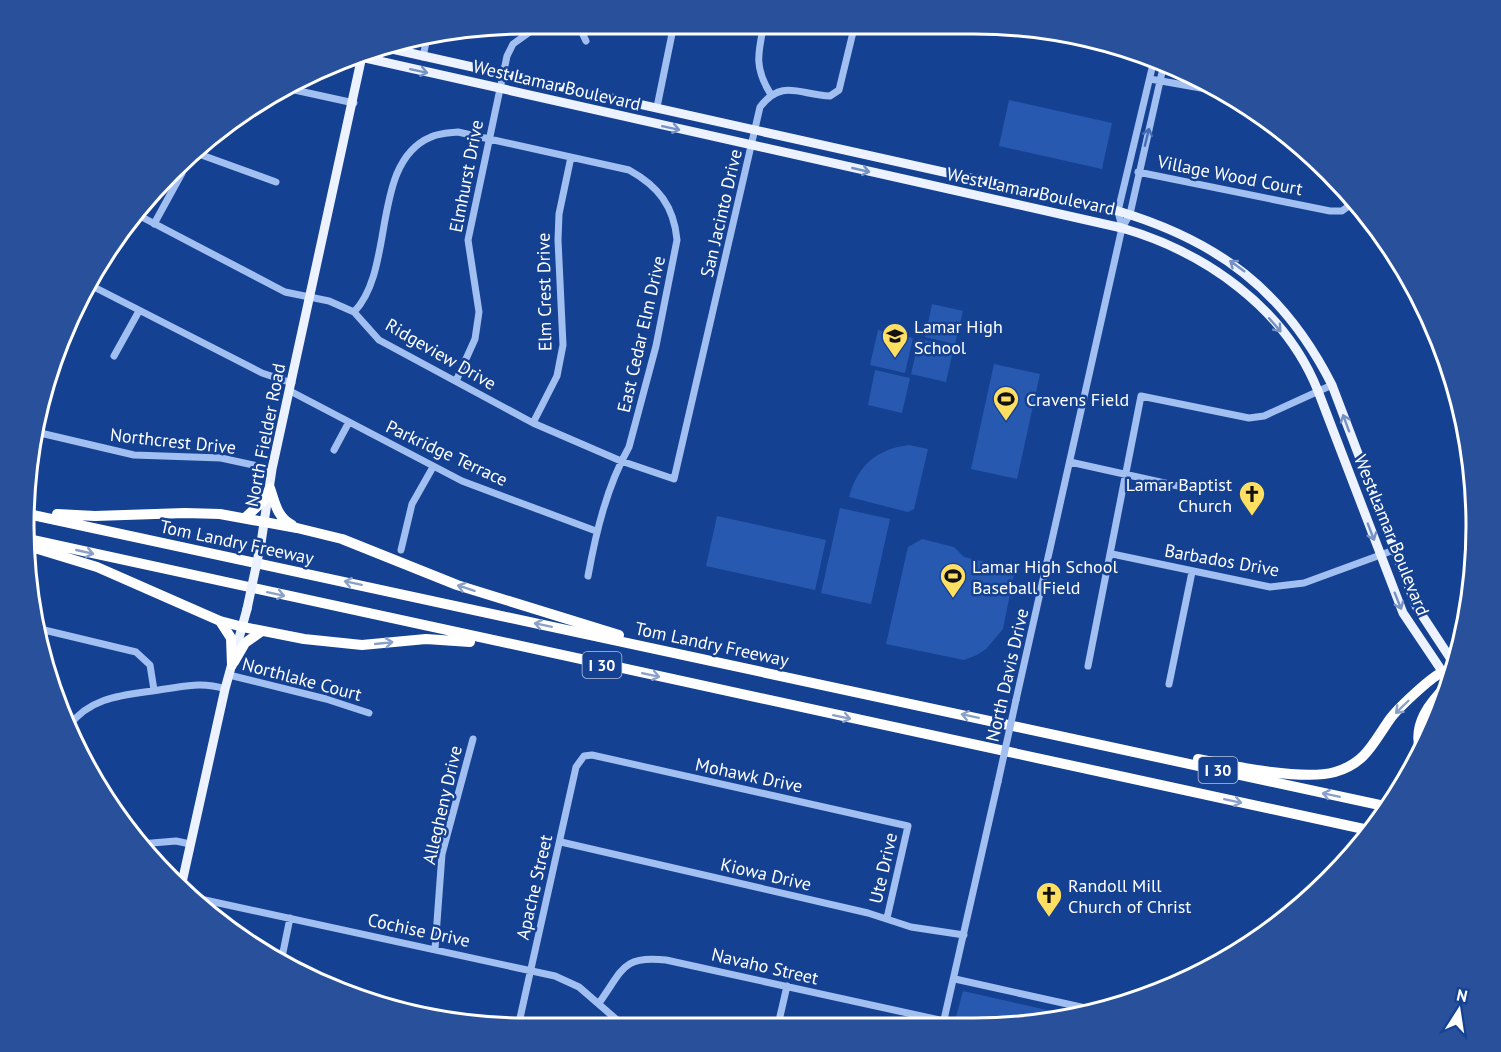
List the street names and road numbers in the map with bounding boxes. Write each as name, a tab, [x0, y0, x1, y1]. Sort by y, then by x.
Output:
street label: West Lamar Boulevard	[471, 55, 643, 115]
street label: Elmhurst Drive	[444, 118, 488, 234]
street label: San Jacinto Drive	[695, 147, 747, 279]
street label: Village Wood Court	[1154, 149, 1305, 200]
street label: West Lamar Boulevard	[945, 162, 1117, 220]
street label: Elm Crest Drive	[531, 233, 557, 351]
street label: East Cedar Elm Drive	[612, 253, 670, 415]
street label: Ridgeview Drive	[382, 313, 500, 395]
street label: North Fielder Road	[240, 361, 290, 509]
street label: Parkridge Terrace	[382, 415, 512, 491]
street label: Northcrest Drive	[109, 423, 237, 459]
street label: West Lamar Boulevard	[1349, 451, 1435, 619]
street label: Tom Landry Freeway	[158, 514, 317, 570]
street label: Barbados Drive	[1163, 539, 1281, 581]
street label: North Davis Drive	[980, 606, 1034, 744]
street label: Tom Landry Freeway	[633, 616, 792, 672]
street label: Northlake Court	[240, 652, 364, 706]
road number: I 30	[582, 652, 622, 678]
street label: Allegheny Drive	[417, 743, 467, 867]
street label: Mohawk Drive	[693, 752, 805, 798]
road number: I 30	[1198, 757, 1238, 783]
street label: Ute Drive	[864, 830, 902, 906]
street label: Apache Street	[511, 832, 557, 942]
street label: Kiowa Drive	[718, 852, 814, 896]
street label: Cochise Drive	[366, 908, 472, 952]
street label: Navaho Street	[709, 943, 821, 989]

